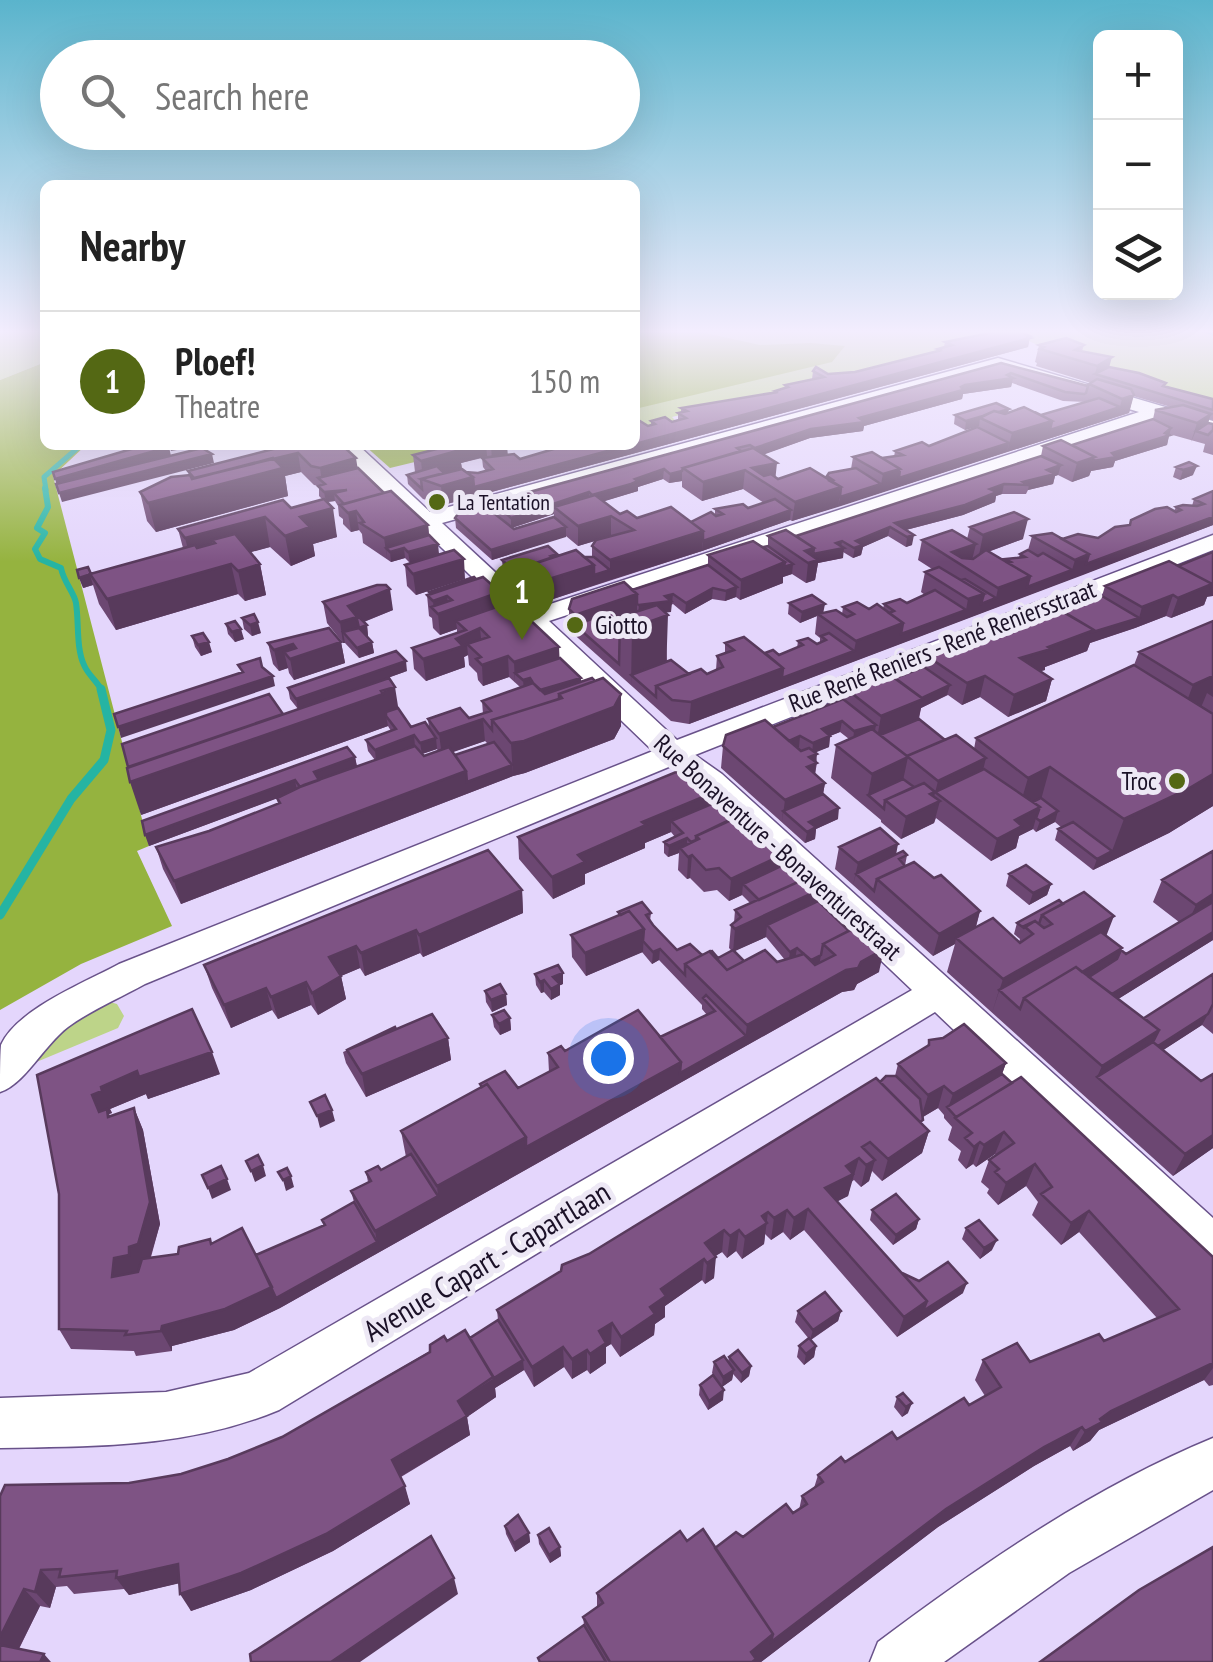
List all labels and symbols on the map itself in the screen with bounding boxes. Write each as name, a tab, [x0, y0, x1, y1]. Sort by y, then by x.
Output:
place label: La Tentation	[457, 488, 550, 516]
marker: La Tentation	[426, 491, 448, 513]
pin: 1	[490, 558, 554, 640]
street label: Rue René Reniers - René Reniersstraat	[784, 573, 1100, 719]
place label: Giotto	[595, 609, 648, 641]
marker: Giotto	[564, 614, 586, 636]
street label: Rue Bonaventure - Bonaventurestraat	[647, 727, 909, 967]
place label: Troc	[1121, 765, 1157, 797]
marker: Troc	[1166, 770, 1188, 792]
your location	[583, 1033, 634, 1084]
street label: Avenue Capart - Capartlaan	[356, 1172, 617, 1350]

